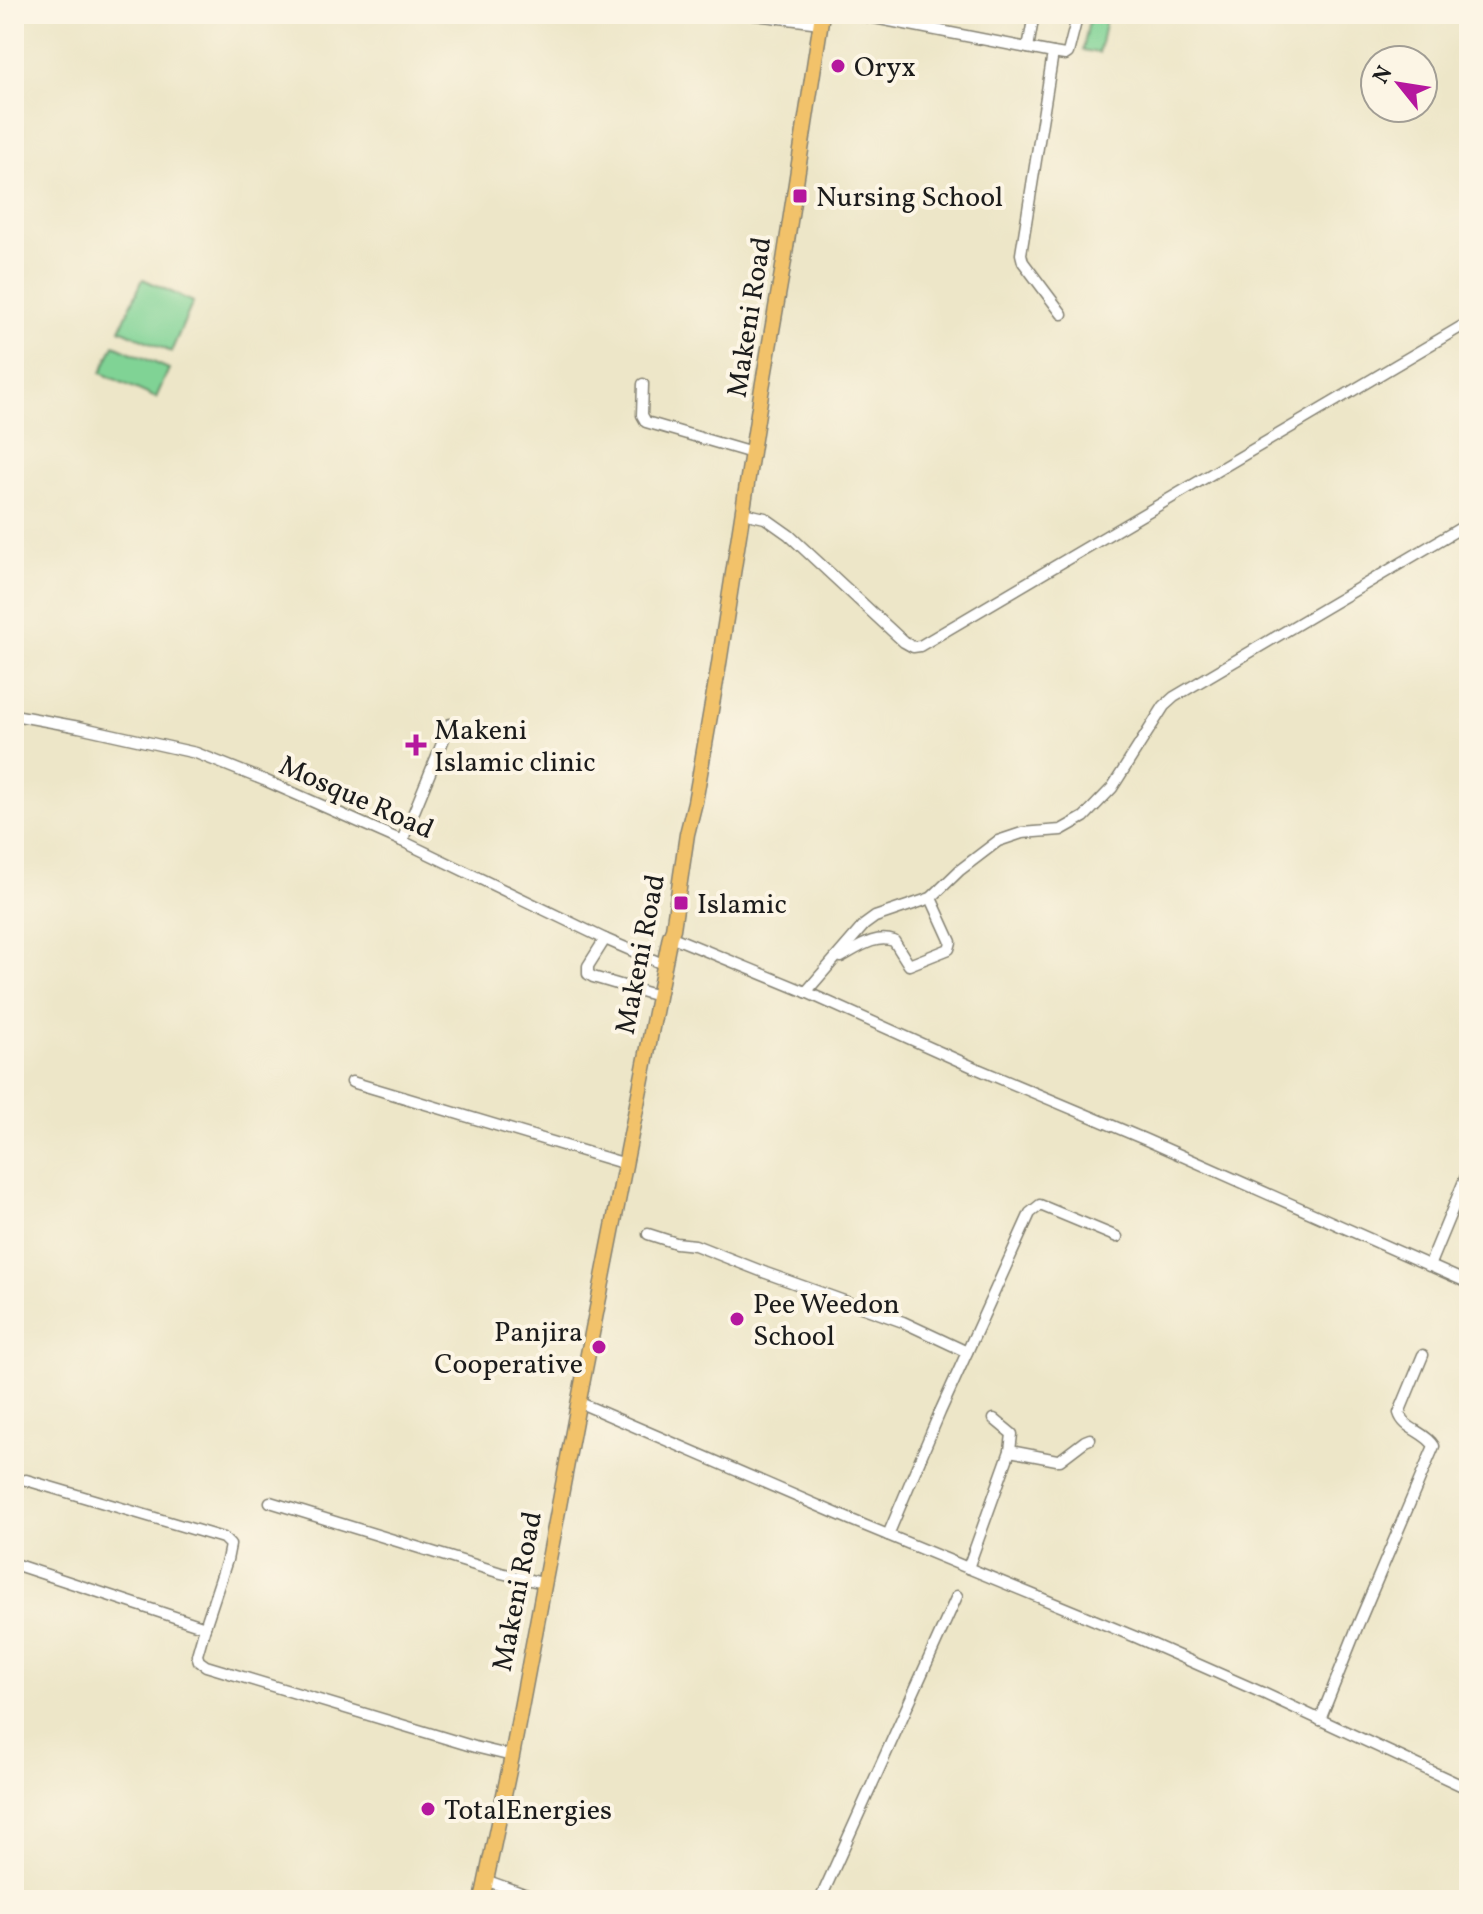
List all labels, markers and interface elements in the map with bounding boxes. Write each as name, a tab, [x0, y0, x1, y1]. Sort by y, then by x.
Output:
north arrow	[1359, 44, 1439, 124]
place label: Oryx	[854, 49, 916, 88]
marker: Oryx	[829, 57, 847, 75]
text: N	[1366, 61, 1401, 90]
place label: Nursing School	[816, 179, 1003, 218]
marker: Nursing School	[791, 187, 809, 205]
street label: Makeni Road	[719, 234, 782, 400]
place label: Makeni Islamic clinic	[434, 712, 596, 783]
marker: Makeni Islamic clinic	[405, 734, 427, 756]
street label: Mosque Road	[272, 747, 440, 850]
street label: Makeni Road	[607, 871, 676, 1038]
place label: Islamic	[697, 886, 787, 925]
marker: Islamic	[672, 894, 690, 912]
place label: Pee Weedon School	[753, 1286, 900, 1357]
marker: Pee Weedon School	[728, 1310, 746, 1328]
place label: Panjira Cooperative	[434, 1314, 583, 1385]
marker: Panjira Cooperative	[590, 1338, 608, 1356]
street label: Makeni Road	[484, 1508, 553, 1675]
place label: TotalEnergies	[444, 1792, 612, 1831]
marker: TotalEnergies	[419, 1800, 437, 1818]

